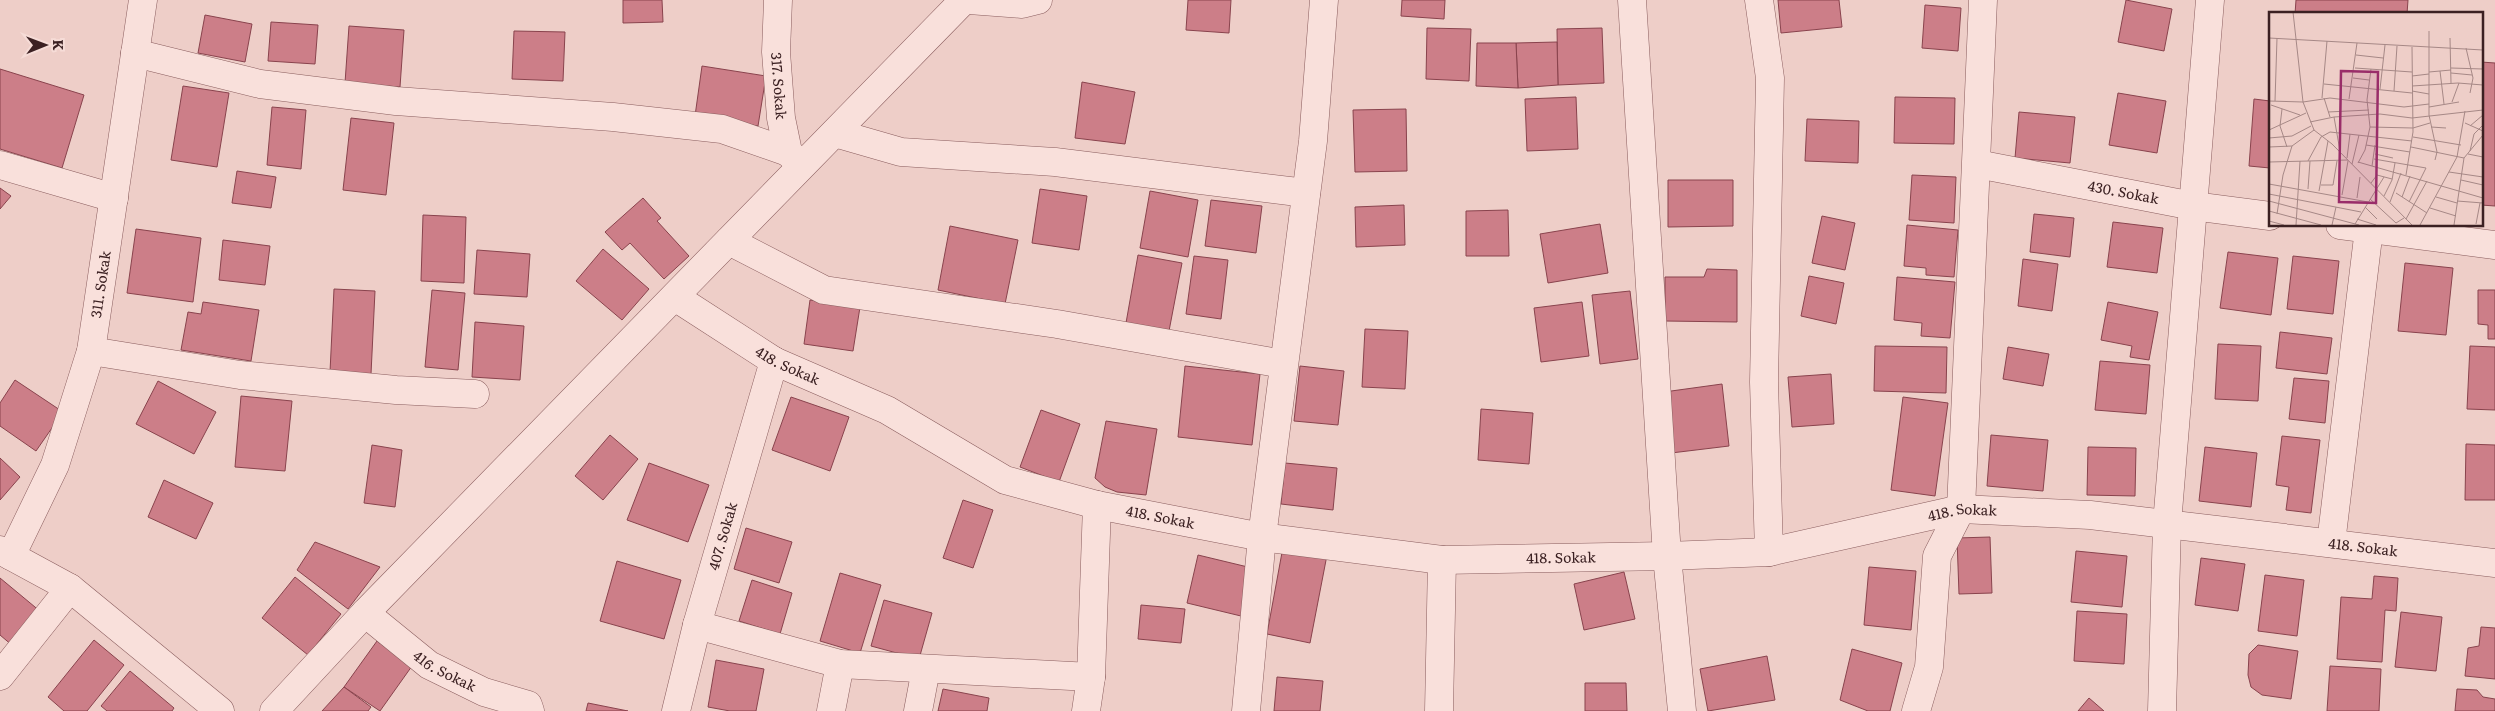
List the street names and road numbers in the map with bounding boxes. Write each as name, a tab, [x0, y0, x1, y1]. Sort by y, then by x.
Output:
street label: 317. Sokak	[767, 52, 792, 120]
street label: 430. Sokak	[2086, 175, 2161, 208]
street label: 311. Sokak	[85, 249, 115, 319]
street label: 418. Sokak	[752, 341, 824, 389]
street label: 418. Sokak	[1926, 498, 1998, 525]
street label: 407. Sokak	[703, 499, 741, 572]
street label: 418. Sokak	[1124, 500, 1197, 533]
street label: 418. Sokak	[2327, 532, 2399, 560]
street label: 418. Sokak	[1526, 546, 1596, 568]
street label: 416. Sokak	[409, 645, 480, 696]

